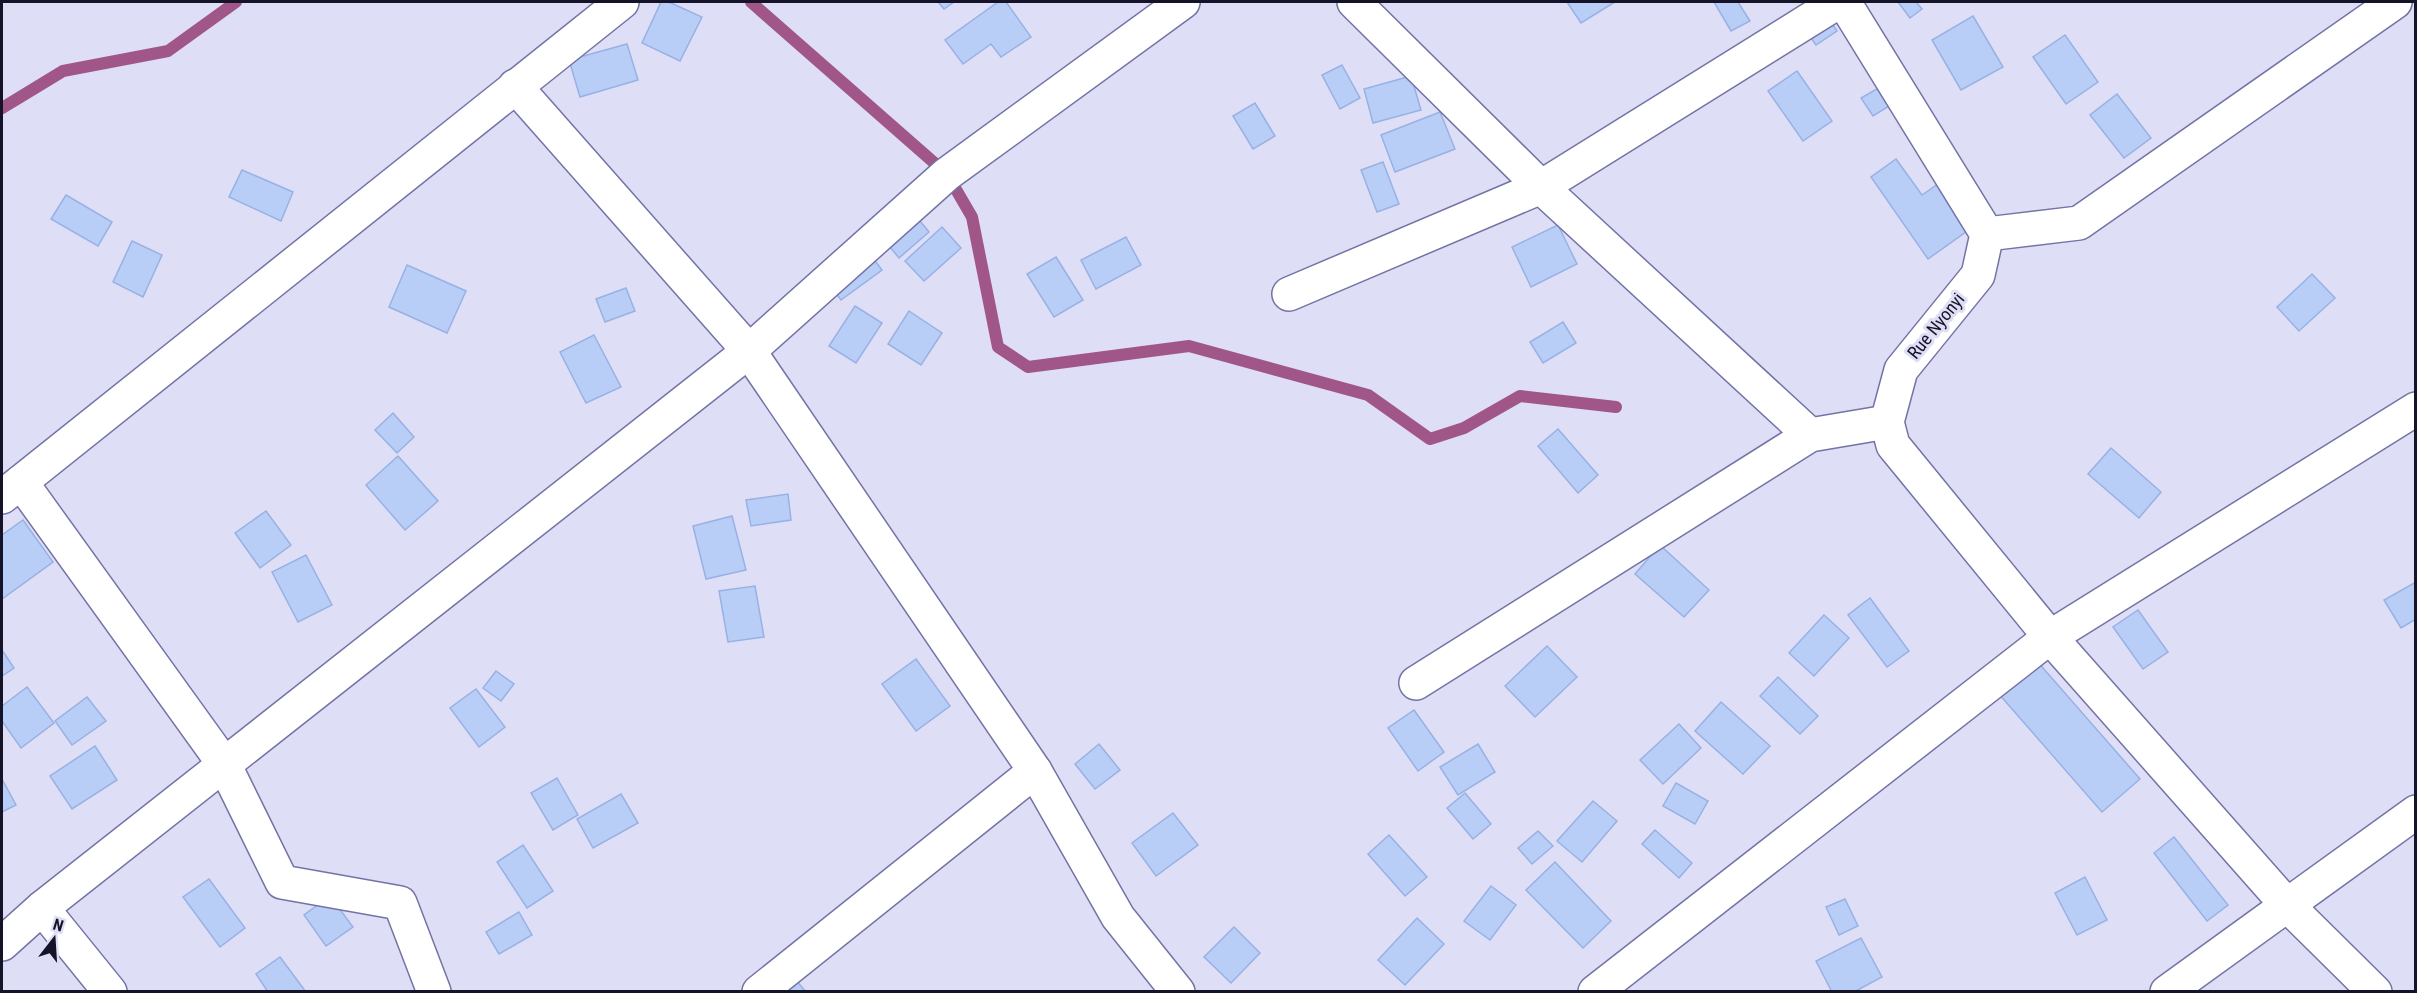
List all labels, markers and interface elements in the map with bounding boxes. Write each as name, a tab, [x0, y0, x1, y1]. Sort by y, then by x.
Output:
street label: Rue Nyonyi	[1903, 288, 1969, 363]
north arrow	[24, 909, 84, 969]
text: N	[51, 915, 66, 936]

